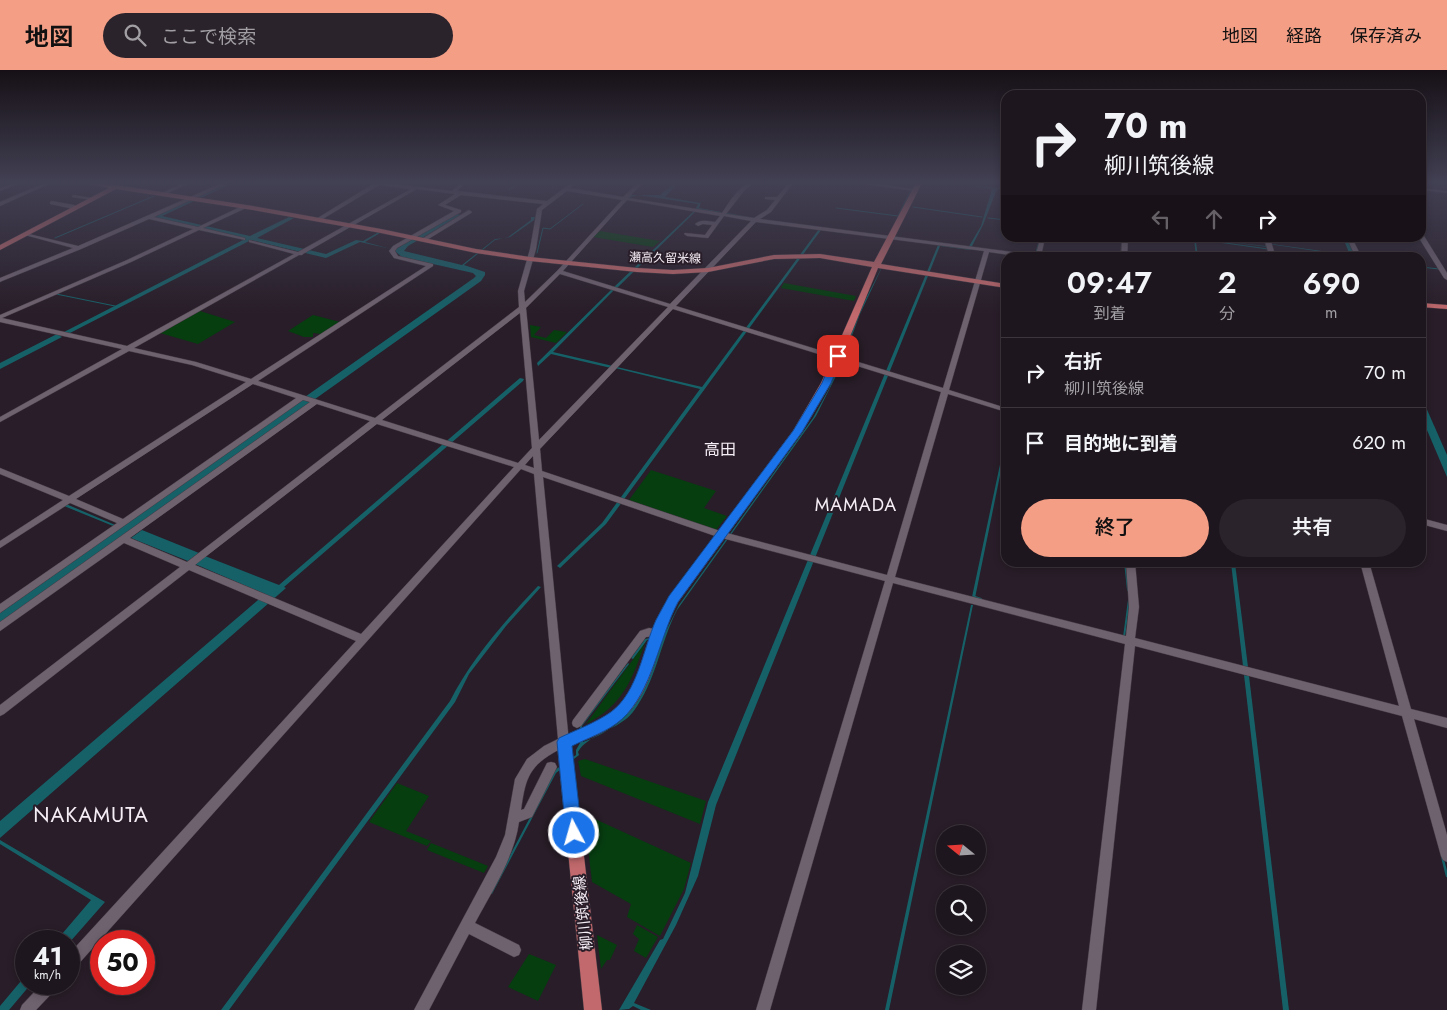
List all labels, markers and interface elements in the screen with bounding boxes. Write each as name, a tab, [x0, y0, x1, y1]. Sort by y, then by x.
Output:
search box	[103, 13, 453, 58]
text: 地図	[25, 19, 73, 54]
icon: search	[121, 21, 149, 49]
text: ここで検索	[161, 23, 256, 50]
text: 地図	[1222, 23, 1258, 49]
text: 経路	[1286, 23, 1322, 49]
text: 保存済み	[1350, 23, 1422, 49]
text: 70 m	[1104, 101, 1187, 151]
icon: right	[1021, 110, 1086, 175]
text: 柳川筑後線	[1104, 149, 1214, 181]
icon: left	[1147, 205, 1175, 233]
icon: ahead	[1200, 205, 1228, 233]
icon: right	[1253, 205, 1281, 233]
street label: 瀬高久留米線	[629, 248, 701, 268]
text: 09:47	[1067, 261, 1152, 304]
text: 2	[1218, 261, 1237, 304]
text: 690	[1302, 262, 1360, 305]
text: m	[1325, 301, 1338, 324]
text: 到着	[1093, 302, 1125, 325]
text: 分	[1219, 302, 1235, 325]
pin	[817, 335, 859, 377]
icon: arrive	[824, 342, 852, 370]
text: 右折	[1064, 348, 1102, 375]
icon: right	[1021, 359, 1049, 387]
text: 70 m	[1364, 359, 1406, 386]
text: 柳川筑後線	[1064, 377, 1144, 400]
icon: arrive	[1021, 429, 1049, 457]
text: 620 m	[1352, 429, 1406, 456]
text: 目的地に到着	[1064, 430, 1178, 457]
district label: 高田	[704, 438, 736, 461]
district label: MAMADA	[815, 492, 897, 518]
button: 終了	[1021, 499, 1209, 557]
button: 共有	[1219, 499, 1406, 557]
district label: NAKAMUTA	[33, 800, 149, 830]
position arrow	[547, 806, 599, 858]
north arrow	[936, 825, 986, 875]
map controls	[936, 825, 986, 995]
street label: 柳川筑後線	[568, 875, 598, 951]
button: search	[936, 885, 986, 935]
speed limit sign: 50	[90, 930, 155, 995]
text: 41	[32, 938, 63, 974]
button: layers	[936, 945, 986, 995]
text: km/h	[34, 966, 61, 984]

